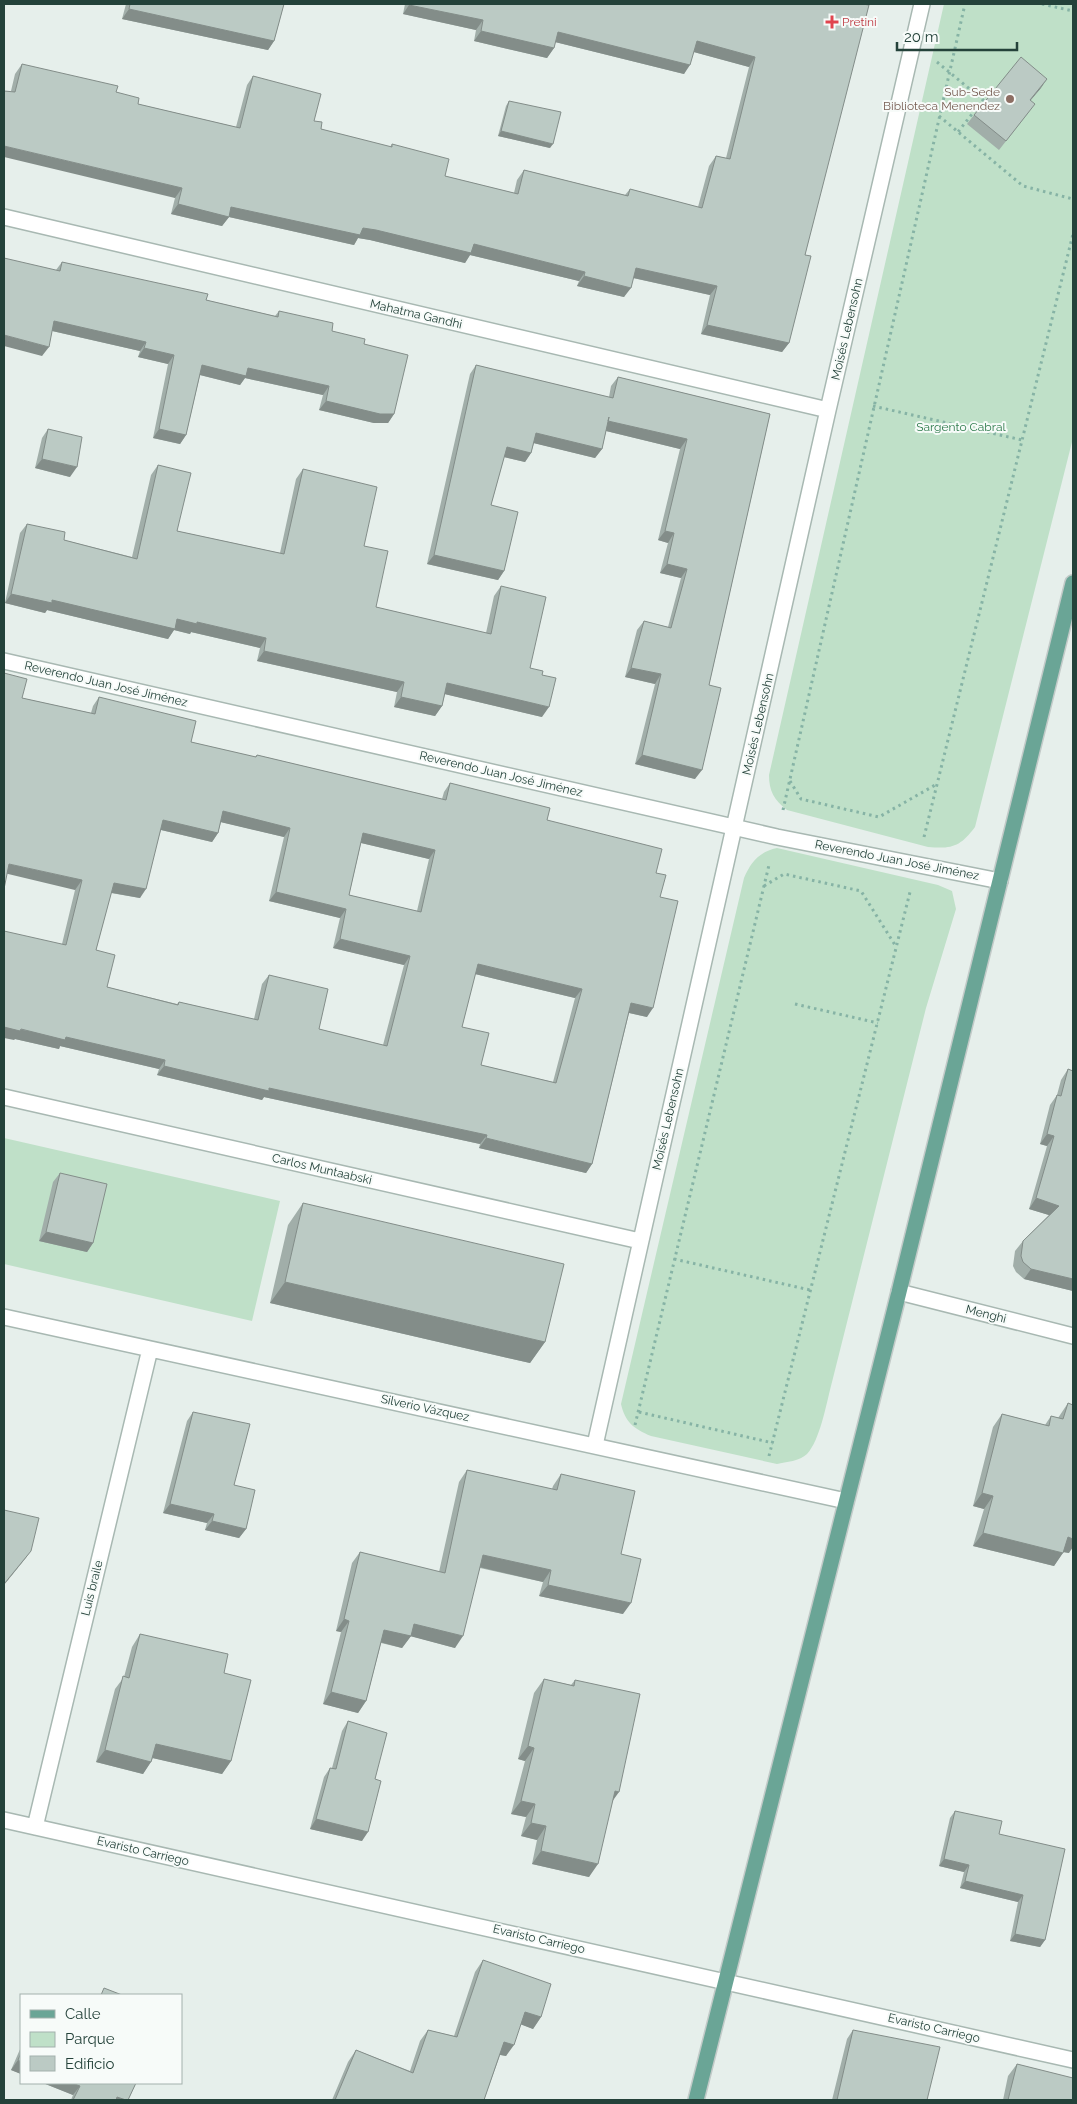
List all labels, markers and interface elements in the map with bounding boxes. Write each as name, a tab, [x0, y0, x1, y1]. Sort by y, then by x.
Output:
place label: Pretini	[842, 15, 877, 29]
marker: Pretini	[826, 16, 838, 28]
scale bar	[897, 20, 1017, 52]
text: 20 m	[904, 28, 939, 46]
place label: Sub-Sede Biblioteca Menendez	[883, 85, 1000, 113]
marker: Sub-Sede Biblioteca Menendez	[1004, 93, 1016, 105]
street label: Moisés Lebensohn	[828, 277, 866, 381]
street label: Mahatma Gandhi	[368, 297, 464, 331]
park label: Sargento Cabral	[916, 420, 1007, 434]
street label: Reverendo Juan José Jiménez	[23, 658, 189, 710]
street label: Moisés Lebensohn	[739, 672, 777, 776]
street label: Reverendo Juan José Jiménez	[418, 748, 584, 800]
street label: Reverendo Juan José Jiménez	[814, 837, 980, 883]
street label: Moisés Lebensohn	[649, 1067, 687, 1171]
street label: Carlos Muntaabski	[271, 1151, 373, 1187]
street label: Menghi	[964, 1302, 1008, 1326]
street label: Silverio Vázquez	[380, 1392, 471, 1424]
street label: Luis braile	[78, 1559, 106, 1617]
street label: Evaristo Carriego	[96, 1834, 190, 1868]
street label: Evaristo Carriego	[492, 1922, 586, 1956]
legend	[20, 1994, 182, 2084]
text: Calle	[65, 2005, 101, 2023]
street label: Evaristo Carriego	[887, 2011, 981, 2045]
text: Parque	[65, 2030, 115, 2048]
text: Edificio	[65, 2055, 115, 2073]

